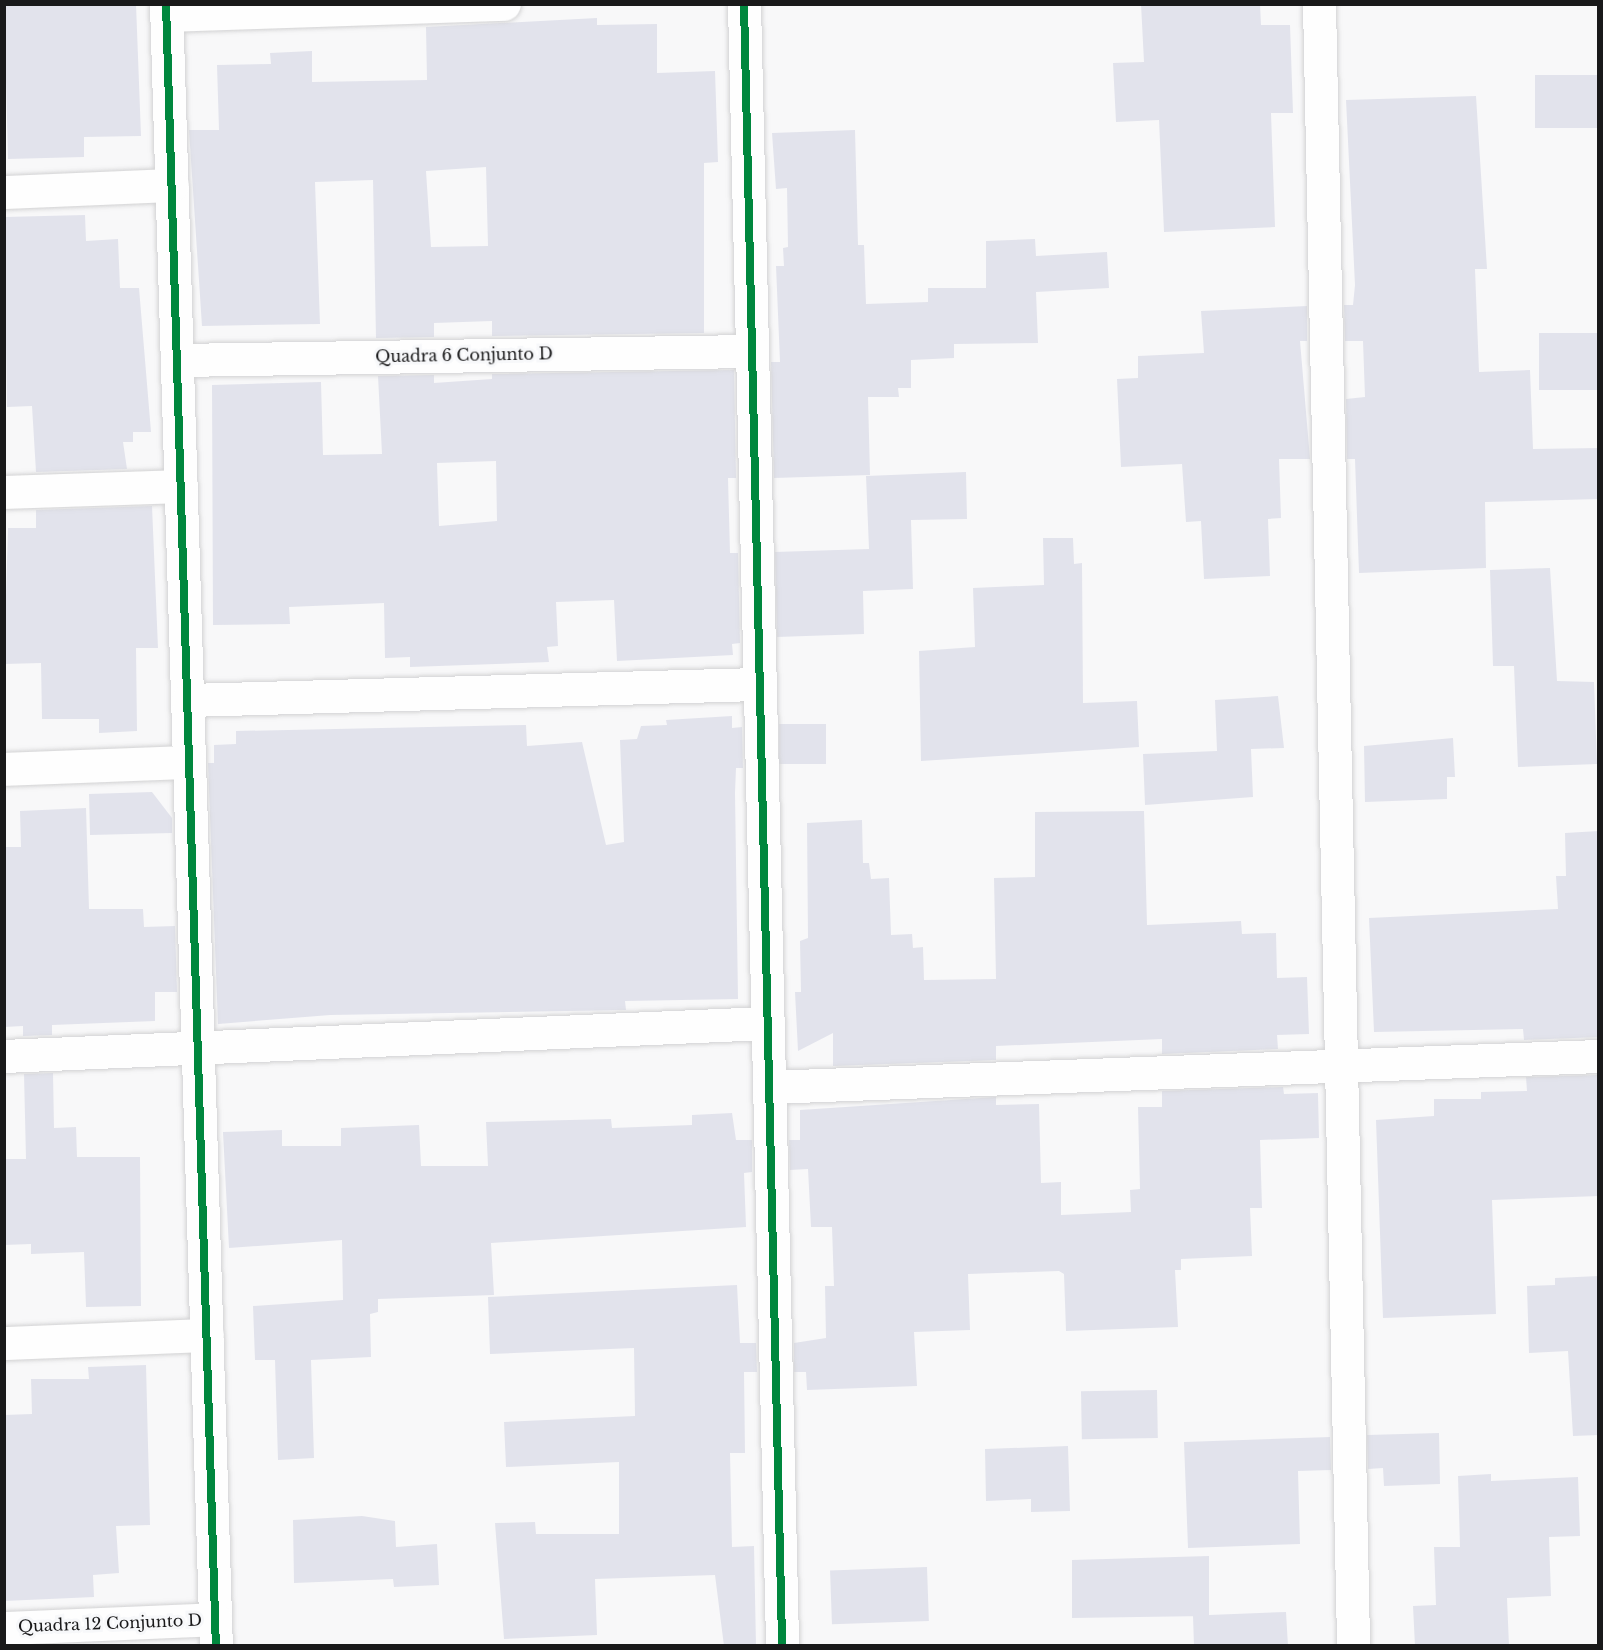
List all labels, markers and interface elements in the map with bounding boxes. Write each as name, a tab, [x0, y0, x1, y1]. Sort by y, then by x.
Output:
street label: Quadra 6 Conjunto D	[375, 344, 553, 366]
street label: Quadra 12 Conjunto D	[18, 1610, 202, 1636]

